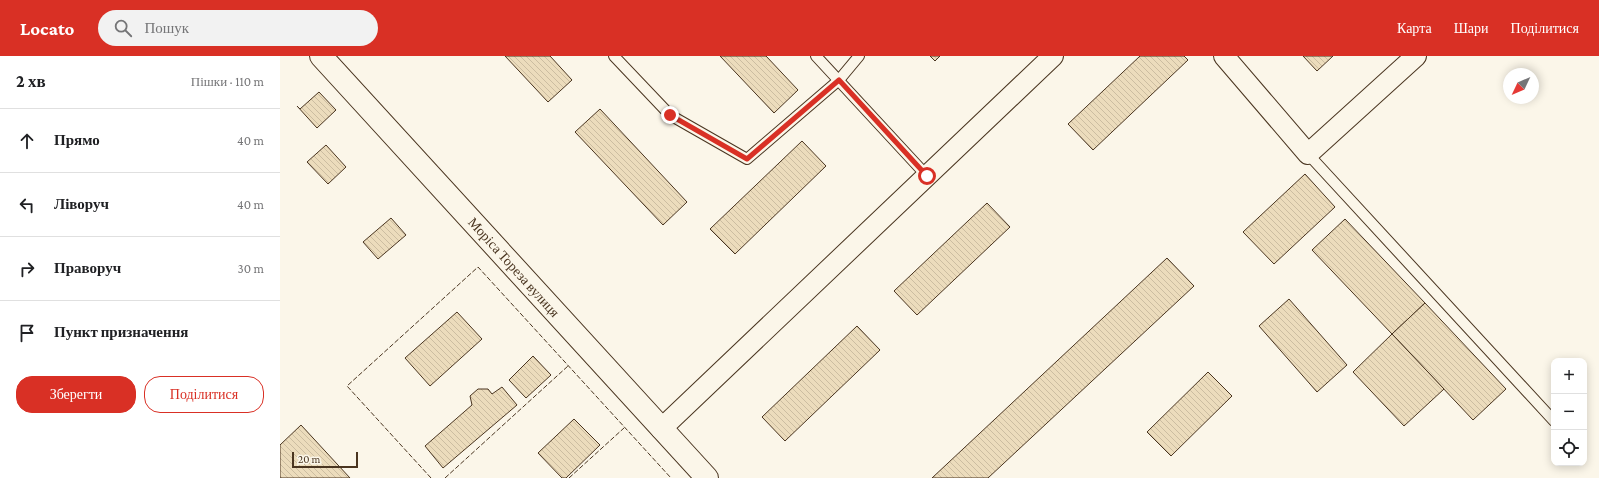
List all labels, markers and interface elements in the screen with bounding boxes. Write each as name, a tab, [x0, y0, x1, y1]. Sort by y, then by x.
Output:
search box	[98, 10, 378, 46]
icon: search	[112, 17, 134, 39]
text: Locato	[20, 18, 74, 39]
text: Пошук	[144, 20, 189, 36]
text: Карта	[1397, 20, 1432, 36]
text: Шари	[1454, 20, 1489, 36]
text: Поділитися	[1511, 20, 1579, 36]
north arrow	[1503, 68, 1539, 104]
text: 2 хв	[16, 72, 46, 91]
text: Пішки · 110 m	[191, 74, 264, 89]
route end	[661, 106, 679, 124]
icon: ahead	[16, 130, 38, 152]
text: Прямо	[54, 132, 100, 148]
text: 40 m	[237, 133, 264, 148]
route start	[918, 167, 936, 185]
icon: left	[16, 194, 38, 216]
text: Ліворуч	[54, 196, 109, 212]
text: 40 m	[237, 197, 264, 212]
street label: Моріса Тореза вулиця	[465, 214, 563, 320]
icon: right	[16, 258, 38, 280]
text: Праворуч	[54, 260, 121, 276]
text: 30 m	[238, 261, 264, 276]
icon: arrive	[16, 322, 38, 344]
text: Пункт призначення	[54, 324, 188, 340]
map controls	[1551, 358, 1587, 466]
button: +	[1551, 358, 1587, 394]
button: Зберегти	[16, 376, 136, 413]
button: Поділитися	[144, 376, 264, 413]
button: −	[1551, 394, 1587, 430]
button: locate	[1551, 430, 1587, 466]
scale bar	[292, 450, 358, 469]
text: 20 m	[298, 453, 320, 465]

